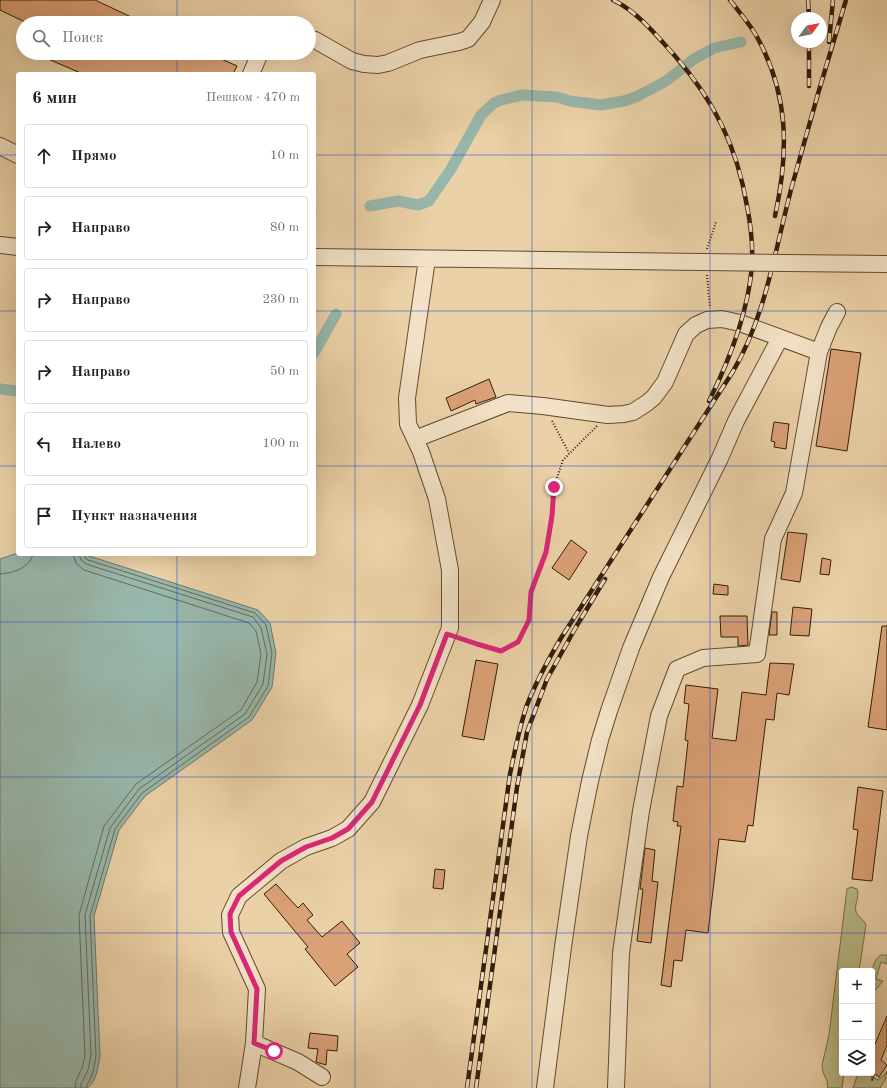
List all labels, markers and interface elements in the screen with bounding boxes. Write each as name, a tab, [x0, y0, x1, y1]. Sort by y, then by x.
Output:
north arrow	[791, 12, 827, 48]
search box	[16, 16, 316, 60]
icon: search	[30, 27, 52, 49]
text: Поиск	[62, 31, 103, 46]
text: 6 мин	[32, 90, 77, 107]
text: Пешком · 470 m	[206, 91, 300, 104]
icon: ahead	[33, 145, 55, 167]
text: Прямо	[71, 149, 117, 164]
text: 10 m	[270, 149, 299, 162]
icon: right	[33, 217, 55, 239]
text: Направо	[71, 221, 130, 236]
text: 80 m	[270, 221, 299, 234]
icon: right	[33, 289, 55, 311]
text: Направо	[71, 293, 130, 308]
text: 230 m	[262, 293, 299, 306]
icon: right	[33, 361, 55, 383]
text: Направо	[71, 365, 130, 380]
text: 50 m	[270, 365, 299, 378]
icon: left	[33, 433, 55, 455]
text: Налево	[71, 437, 121, 452]
text: 100 m	[262, 437, 299, 450]
route end	[545, 478, 563, 496]
icon: arrive	[33, 505, 55, 527]
text: Пункт назначения	[71, 509, 198, 524]
map controls	[839, 968, 875, 1076]
button: +	[839, 968, 875, 1004]
button: −	[839, 1004, 875, 1040]
button: layers	[839, 1040, 875, 1076]
route start	[265, 1042, 283, 1060]

